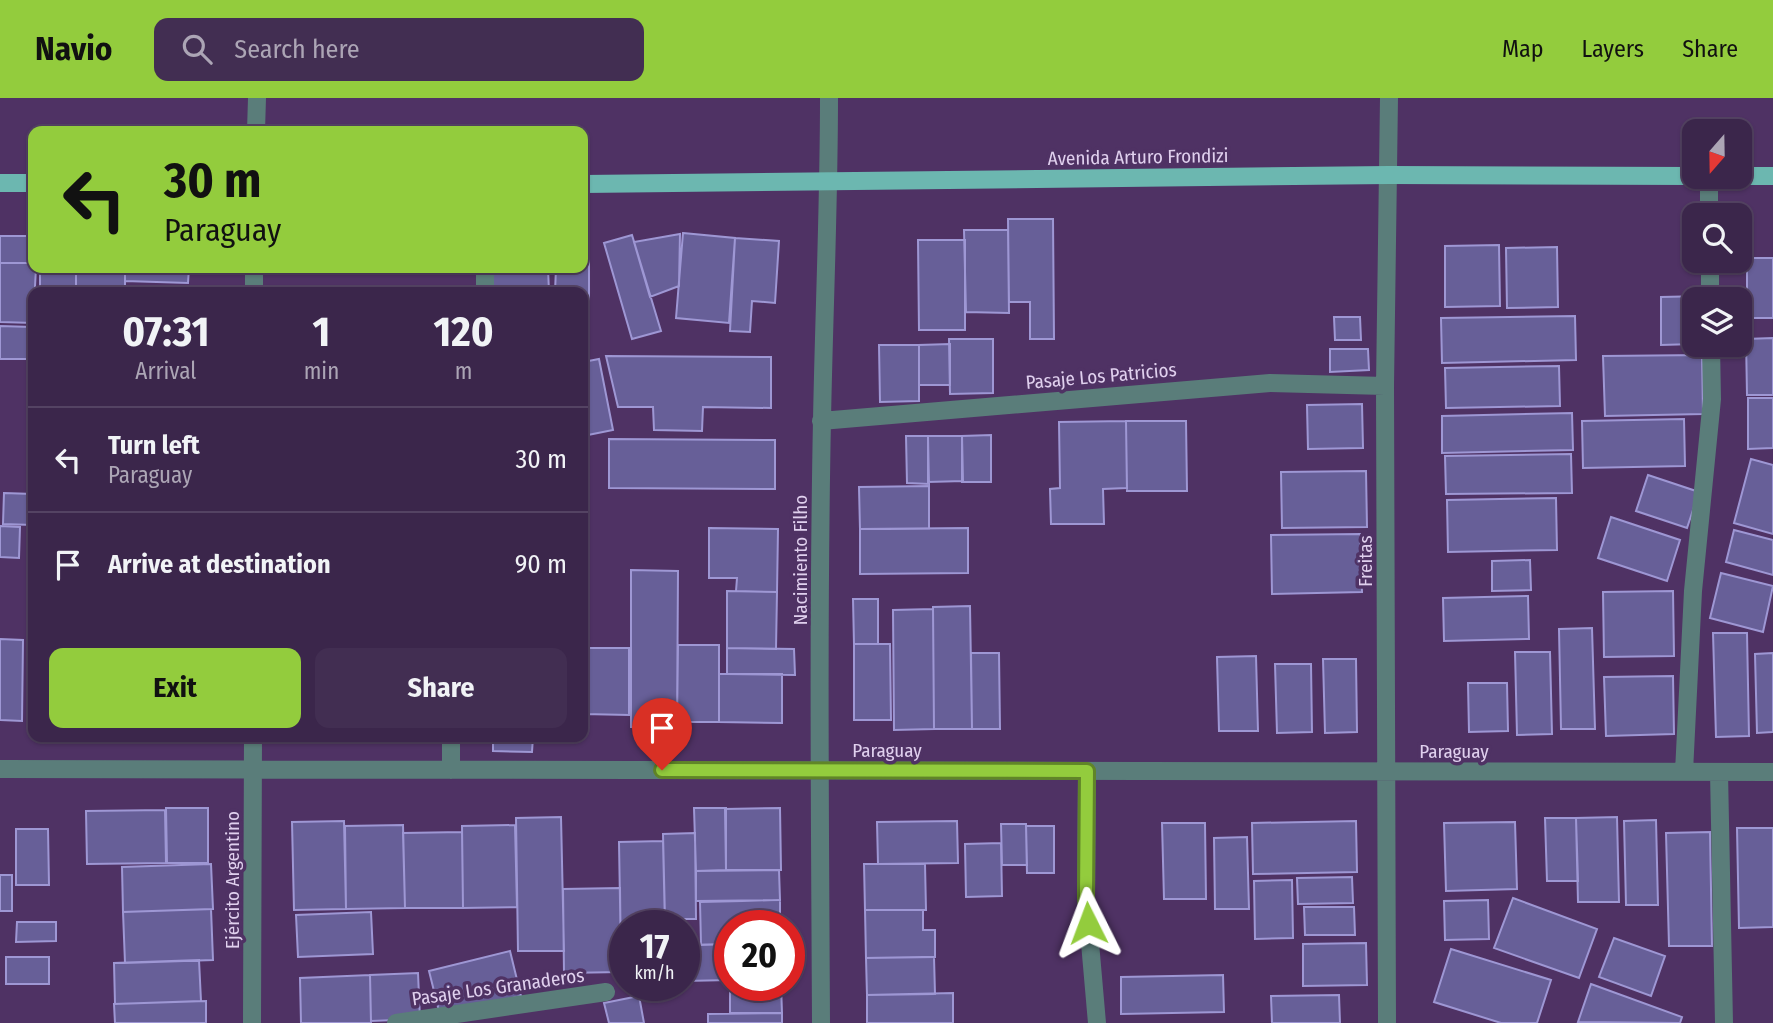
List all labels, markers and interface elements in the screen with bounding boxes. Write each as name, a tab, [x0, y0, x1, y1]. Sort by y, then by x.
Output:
search box	[154, 18, 644, 81]
text: Navio	[35, 29, 112, 69]
icon: search	[178, 30, 216, 68]
text: Search here	[234, 34, 360, 65]
text: Map	[1502, 35, 1544, 63]
text: Layers	[1582, 35, 1644, 63]
text: Share	[1682, 35, 1738, 63]
north arrow	[1682, 119, 1752, 189]
map controls	[1682, 119, 1752, 357]
street label: Avenida Arturo Frondizi	[1047, 144, 1229, 170]
text: 30 m	[164, 151, 262, 210]
icon: left	[49, 154, 140, 245]
button: search	[1682, 203, 1752, 273]
text: Paraguay	[164, 211, 281, 249]
button: layers	[1682, 287, 1752, 357]
text: 07:31	[122, 307, 209, 357]
text: 1	[313, 307, 330, 357]
text: 120	[434, 307, 494, 357]
text: Arrival	[135, 357, 196, 385]
text: min	[304, 357, 339, 385]
text: m	[455, 357, 472, 385]
street label: Pasaje Los Patricios	[1025, 358, 1177, 394]
text: Turn left	[108, 430, 200, 461]
icon: left	[49, 441, 87, 479]
text: 30 m	[516, 444, 567, 475]
text: Paraguay	[108, 461, 192, 489]
street label: Nacimiento Filho	[789, 495, 812, 625]
street label: Freitas	[1354, 535, 1377, 587]
icon: arrive	[49, 546, 87, 584]
text: Arrive at destination	[108, 549, 331, 580]
text: 90 m	[515, 549, 567, 580]
button: Exit	[49, 648, 301, 728]
button: Share	[315, 648, 567, 728]
pin	[632, 698, 692, 770]
icon: arrive	[643, 709, 681, 747]
street label: Paraguay	[852, 739, 922, 762]
street label: Paraguay	[1419, 740, 1489, 763]
street label: Ejército Argentino	[221, 811, 244, 949]
position arrow	[1051, 886, 1125, 960]
speed limit sign: 20	[714, 910, 805, 1001]
text: 17	[640, 925, 669, 967]
text: km/h	[634, 962, 675, 984]
street label: Pasaje Los Granaderos	[410, 964, 586, 1010]

